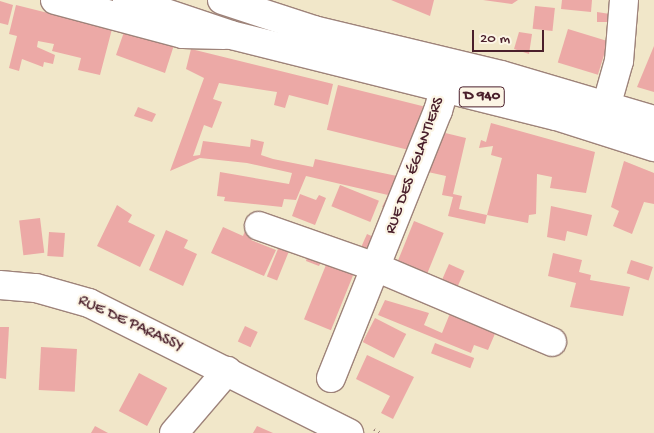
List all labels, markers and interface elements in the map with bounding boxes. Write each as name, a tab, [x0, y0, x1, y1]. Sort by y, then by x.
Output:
scale bar	[474, 20, 546, 52]
text: 20 m	[480, 30, 510, 48]
road number: D 940	[458, 84, 506, 110]
street label: RUE DES ÉGLANTIERS	[382, 95, 450, 237]
street label: RUE DE PARASSY	[74, 292, 186, 358]

